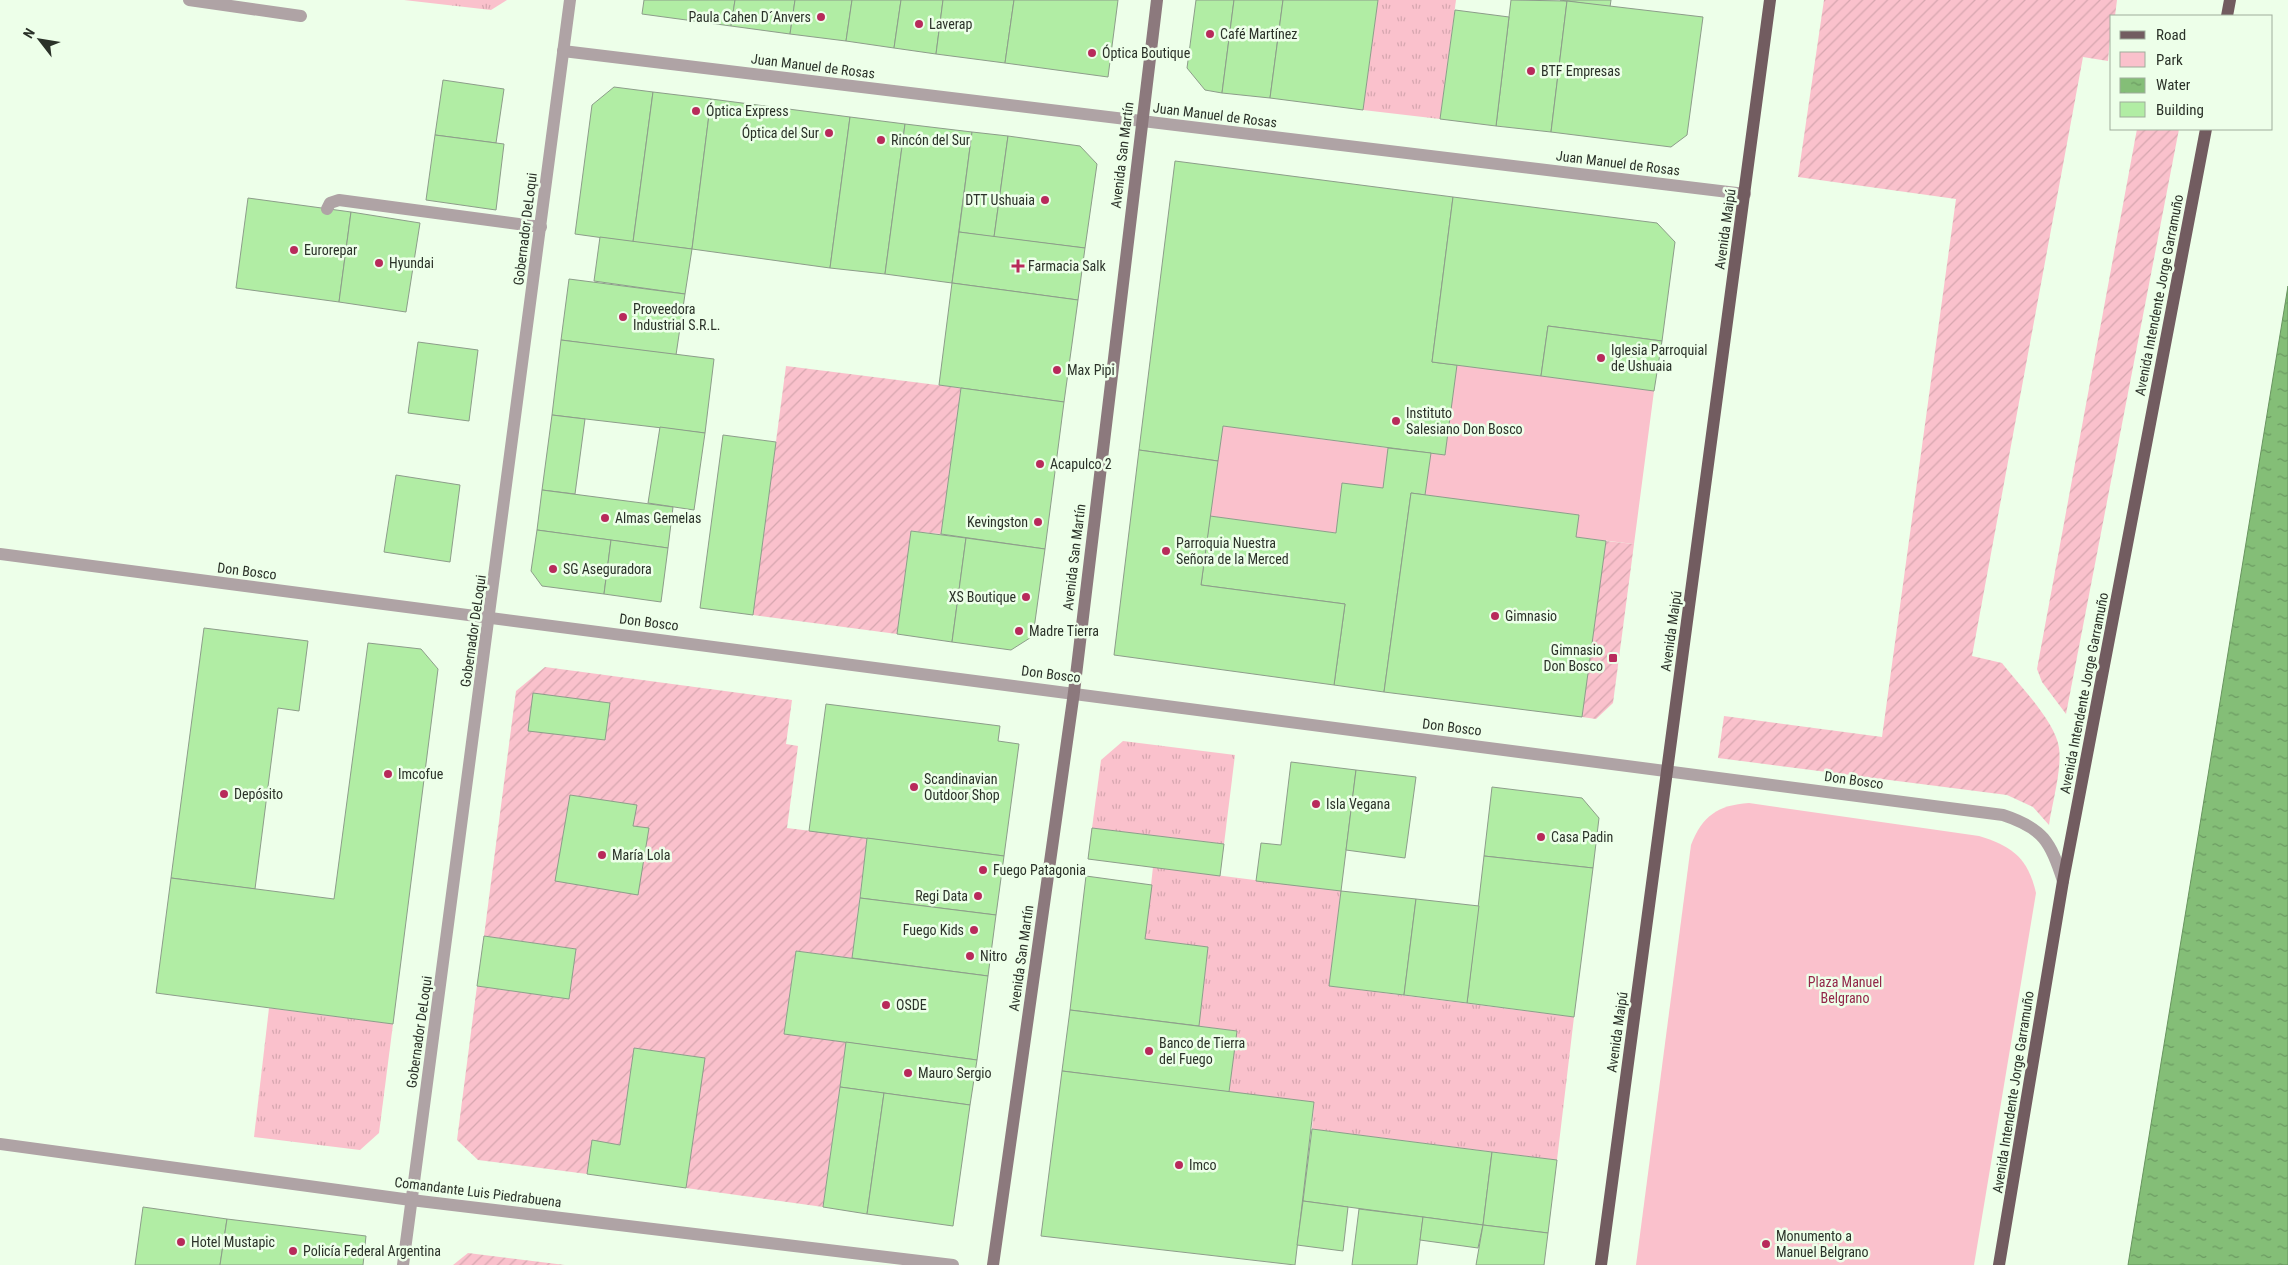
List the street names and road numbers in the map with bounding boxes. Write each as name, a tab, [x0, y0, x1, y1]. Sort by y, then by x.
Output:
street label: Juan Manuel de Rosas	[750, 50, 876, 82]
street label: Juan Manuel de Rosas	[1152, 99, 1278, 131]
street label: Avenida San Martín	[1108, 101, 1136, 209]
street label: Juan Manuel de Rosas	[1555, 147, 1681, 179]
street label: Gobernador DeLoqui	[510, 172, 540, 286]
street label: Avenida Maipú	[1711, 188, 1739, 270]
street label: Avenida Intendente Jorge Garramuño	[2132, 193, 2186, 397]
street label: Avenida San Martín	[1060, 503, 1088, 611]
street label: Don Bosco	[216, 559, 278, 583]
street label: Gobernador DeLoqui	[457, 574, 489, 688]
street label: Avenida Maipú	[1657, 590, 1685, 672]
street label: Avenida Intendente Jorge Garramuño	[2057, 591, 2111, 795]
street label: Don Bosco	[618, 610, 680, 634]
street label: Don Bosco	[1020, 662, 1082, 686]
street label: Don Bosco	[1421, 715, 1483, 739]
street label: Don Bosco	[1823, 768, 1885, 792]
street label: Avenida San Martín	[1006, 904, 1036, 1012]
street label: Gobernador DeLoqui	[403, 975, 435, 1089]
street label: Avenida Intendente Jorge Garramuño	[1989, 990, 2037, 1194]
street label: Avenida Maipú	[1603, 991, 1631, 1073]
street label: Comandante Luis Piedrabuena	[394, 1174, 562, 1210]

